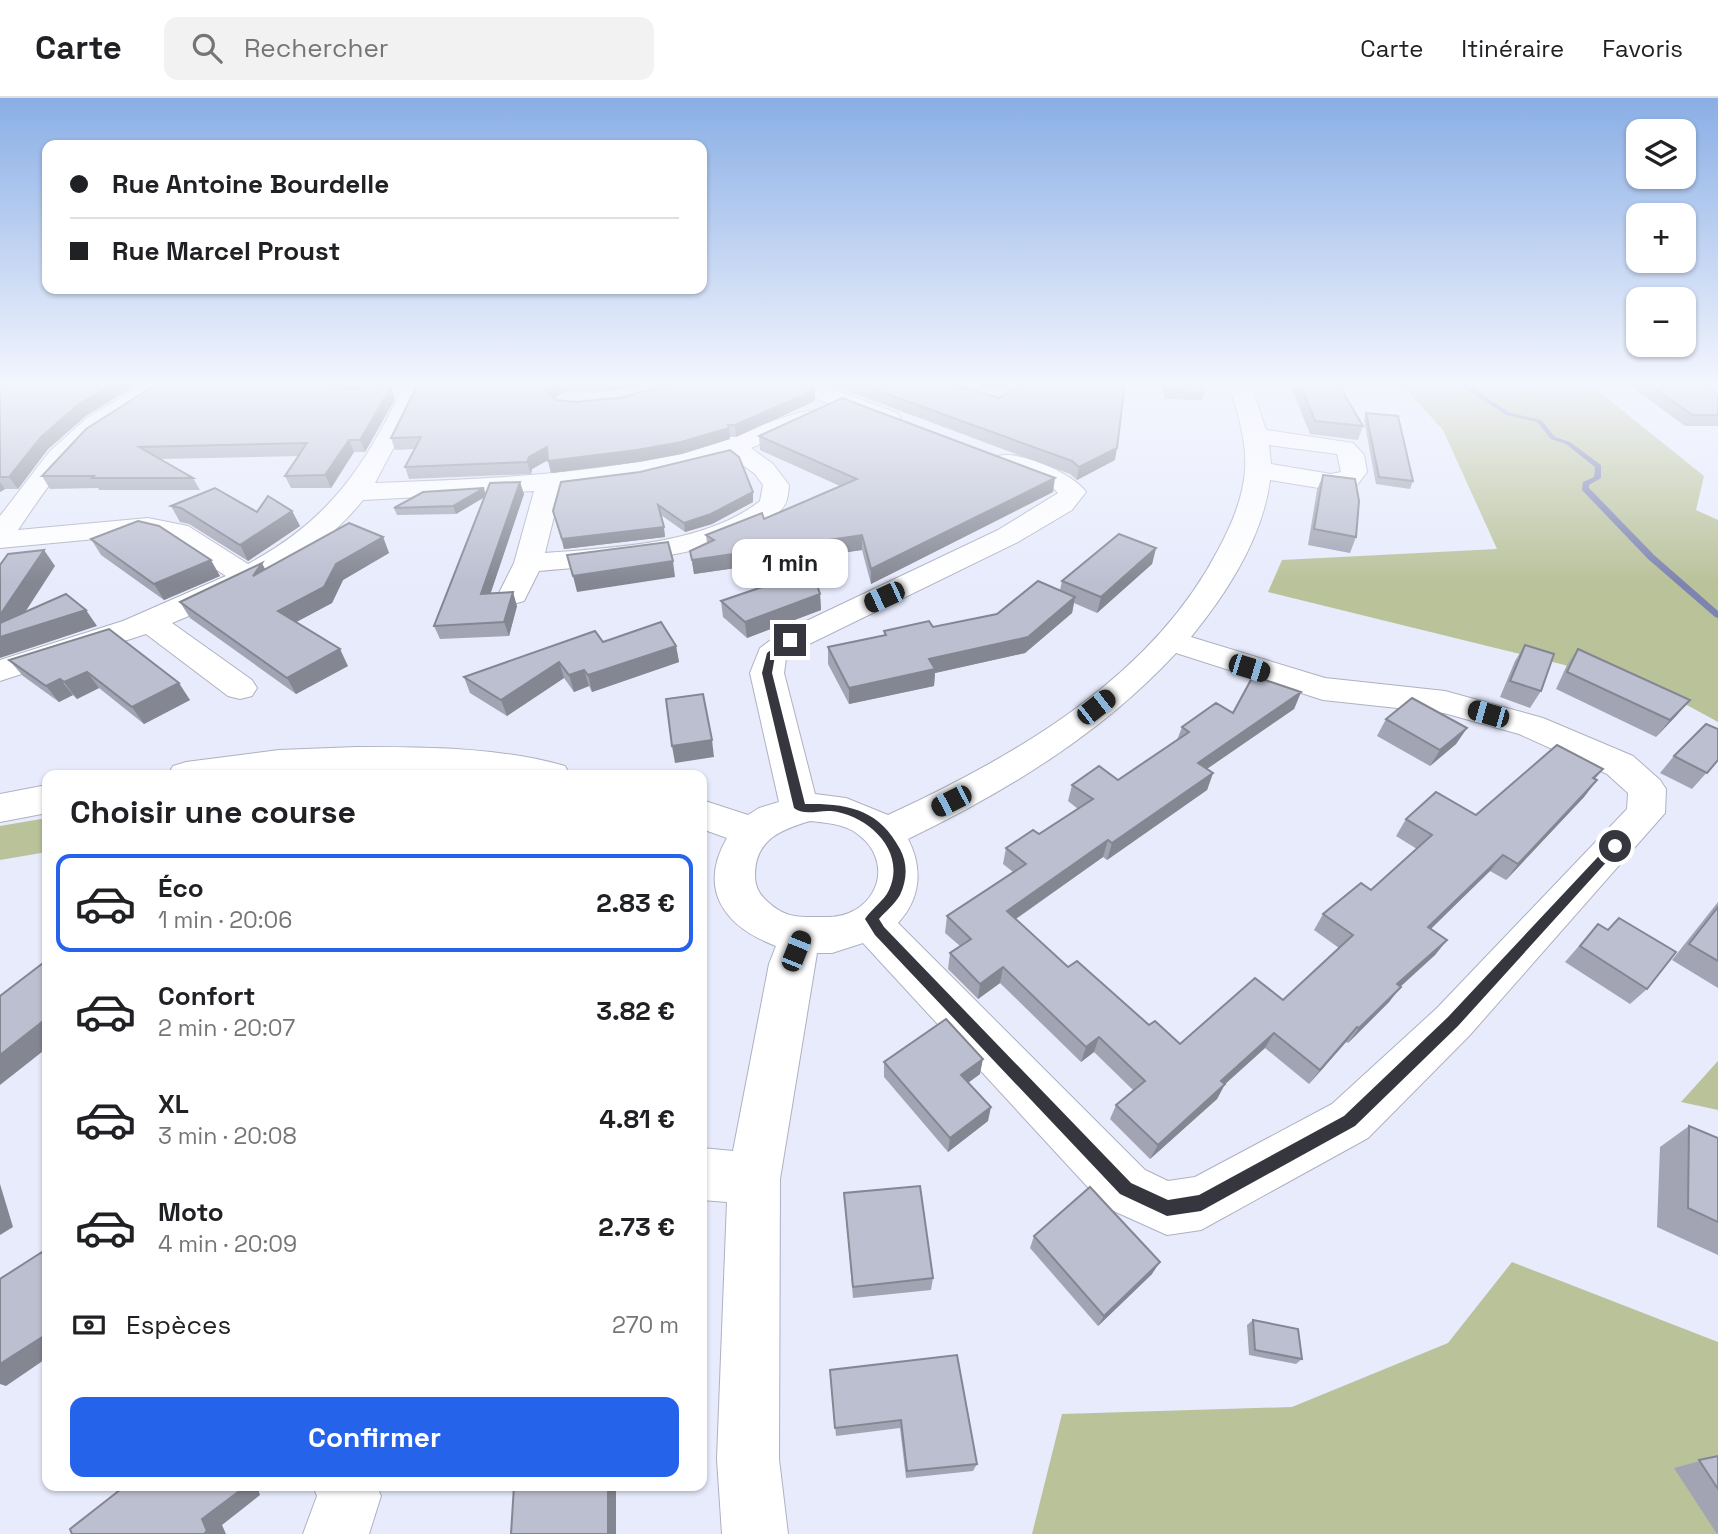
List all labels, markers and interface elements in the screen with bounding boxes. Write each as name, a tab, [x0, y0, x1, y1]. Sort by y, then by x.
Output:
search box	[164, 17, 654, 80]
text: Carte	[35, 27, 122, 69]
icon: search	[188, 29, 226, 67]
text: Rechercher	[244, 31, 389, 65]
text: Carte	[1360, 33, 1423, 64]
text: Itinéraire	[1461, 33, 1564, 64]
text: Favoris	[1602, 33, 1683, 64]
map controls	[1626, 119, 1696, 357]
button: layers	[1626, 119, 1696, 189]
text: Rue Antoine Bourdelle	[112, 167, 389, 201]
button: +	[1626, 203, 1696, 273]
text: Rue Marcel Proust	[112, 234, 340, 268]
button: −	[1626, 287, 1696, 357]
callout: 1 min	[732, 538, 848, 588]
text: 1 min	[762, 548, 818, 578]
car	[861, 579, 908, 615]
route end	[774, 624, 806, 656]
car	[1226, 652, 1273, 684]
car	[1073, 686, 1120, 728]
car	[1465, 698, 1512, 730]
car	[928, 782, 975, 820]
text: Choisir une course	[70, 792, 356, 832]
route start	[1599, 830, 1631, 862]
text: Éco	[158, 871, 204, 905]
icon: car	[74, 872, 137, 935]
text: 2.83 €	[596, 886, 675, 920]
text: 1 min · 20:06	[158, 905, 292, 935]
car	[779, 928, 814, 974]
text: Confort	[158, 979, 255, 1013]
icon: car	[74, 980, 137, 1043]
text: 3.82 €	[596, 994, 675, 1028]
text: 2 min · 20:07	[158, 1013, 295, 1043]
text: XL	[158, 1087, 189, 1121]
icon: car	[74, 1088, 137, 1151]
text: 4.81 €	[599, 1102, 675, 1136]
text: 3 min · 20:08	[158, 1121, 297, 1151]
text: Moto	[158, 1195, 224, 1229]
icon: car	[74, 1196, 137, 1259]
text: 2.73 €	[598, 1210, 675, 1244]
text: 4 min · 20:09	[158, 1229, 297, 1259]
icon: cash	[70, 1306, 108, 1344]
text: Espèces	[126, 1308, 231, 1342]
text: 270 m	[612, 1310, 679, 1340]
button: Confirmer	[70, 1397, 679, 1477]

